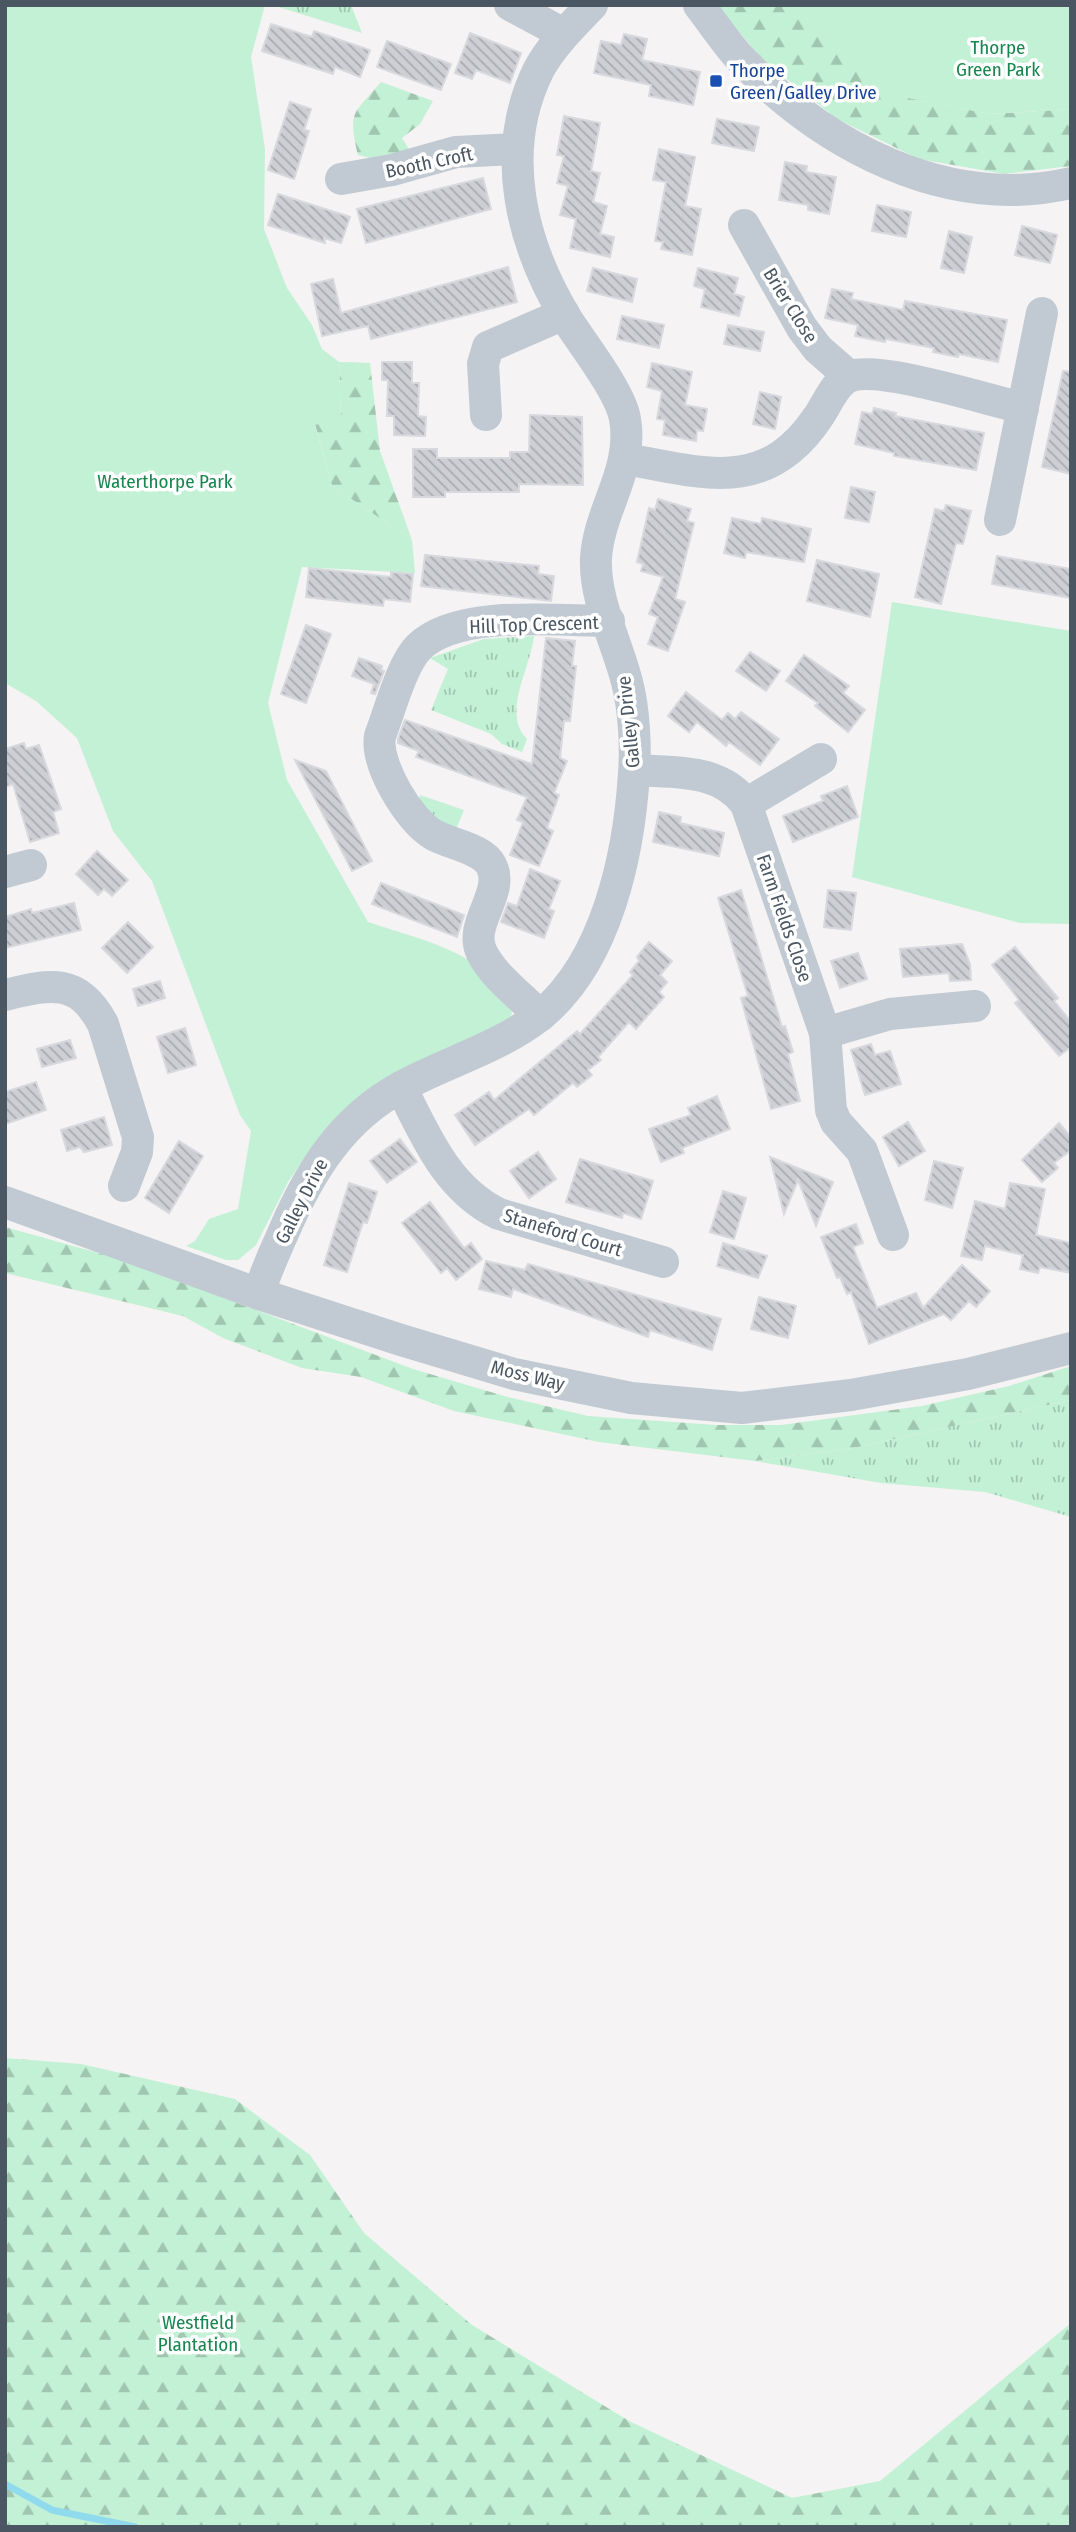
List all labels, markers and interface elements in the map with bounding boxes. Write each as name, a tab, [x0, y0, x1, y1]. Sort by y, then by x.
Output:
park label: Thorpe Green Park	[956, 36, 1040, 81]
place label: Thorpe Green/Galley Drive	[730, 59, 877, 104]
marker: Thorpe Green/Galley Drive	[708, 73, 724, 89]
street label: Booth Croft	[383, 142, 476, 183]
street label: Brier Close	[759, 263, 823, 347]
park label: Waterthorpe Park	[97, 470, 233, 493]
street label: Hill Top Crescent	[469, 611, 600, 638]
street label: Galley Drive	[612, 675, 645, 769]
street label: Farm Fields Close	[752, 851, 817, 985]
street label: Galley Drive	[270, 1155, 333, 1248]
street label: Staneford Court	[501, 1204, 626, 1262]
street label: Moss Way	[489, 1355, 568, 1396]
park label: Westfield Plantation	[158, 2311, 238, 2356]

